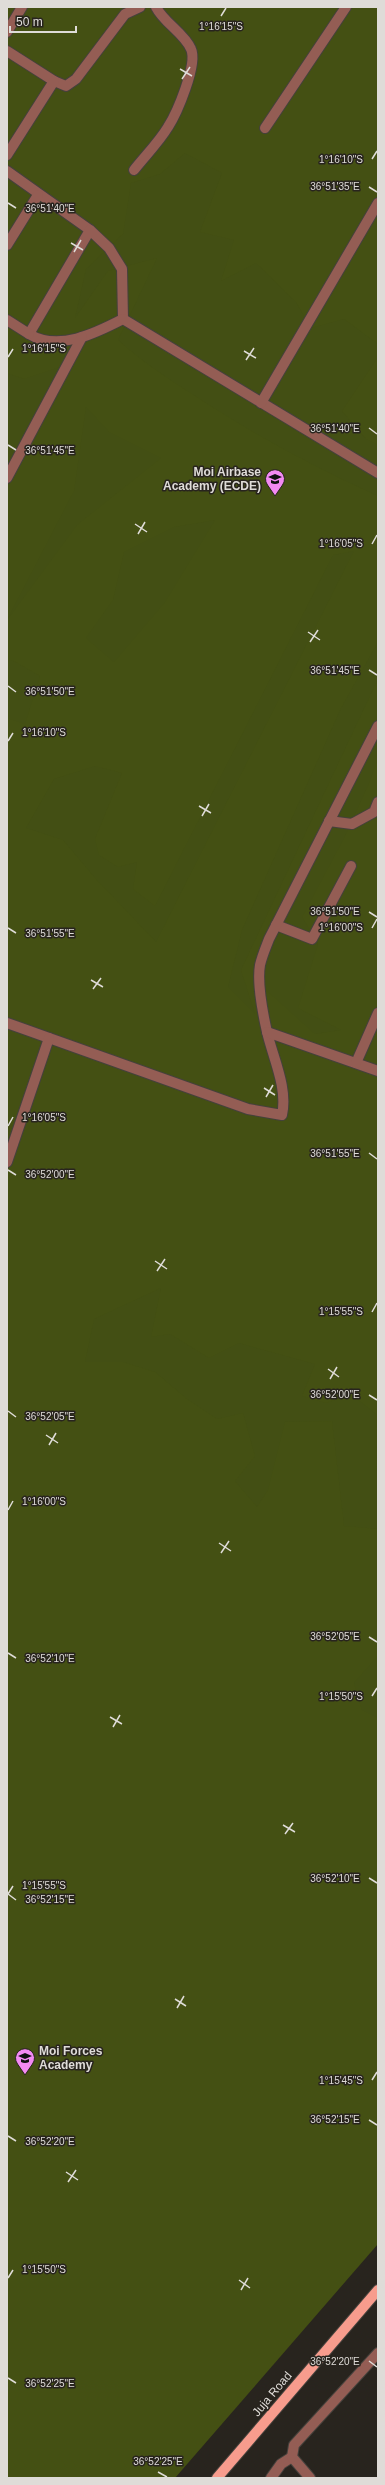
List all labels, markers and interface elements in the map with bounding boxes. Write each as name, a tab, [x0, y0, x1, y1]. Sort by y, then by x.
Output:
scale bar	[10, 8, 76, 34]
text: 50 m	[16, 15, 43, 29]
text: 1°16'15"S	[199, 21, 243, 32]
text: 1°16'10"S	[319, 154, 363, 165]
text: 36°51'35"E	[310, 181, 360, 192]
text: 36°51'40"E	[25, 203, 75, 214]
text: 1°16'15"S	[22, 343, 66, 354]
text: 36°51'40"E	[310, 423, 360, 434]
text: 36°51'45"E	[25, 445, 75, 456]
place label: Moi Airbase Academy (ECDE)	[163, 465, 261, 493]
school or university icon: Moi Airbase Academy (ECDE)	[264, 468, 286, 496]
text: 1°16'05"S	[319, 538, 363, 549]
text: 36°51'45"E	[310, 665, 360, 676]
text: 36°51'50"E	[25, 686, 75, 697]
text: 1°16'10"S	[22, 727, 66, 738]
text: 36°51'50"E	[310, 906, 360, 917]
text: 1°16'00"S	[319, 922, 363, 933]
text: 36°51'55"E	[25, 928, 75, 939]
text: 1°16'05"S	[22, 1112, 66, 1123]
text: 36°51'55"E	[310, 1148, 360, 1159]
text: 36°52'00"E	[25, 1169, 75, 1180]
text: 1°15'55"S	[319, 1306, 363, 1317]
text: 36°52'00"E	[310, 1389, 360, 1400]
text: 36°52'05"E	[25, 1411, 75, 1422]
text: 1°16'00"S	[22, 1496, 66, 1507]
text: 36°52'05"E	[310, 1631, 360, 1642]
text: 36°52'10"E	[25, 1653, 75, 1664]
text: 1°15'50"S	[319, 1691, 363, 1702]
text: 36°52'10"E	[310, 1873, 360, 1884]
text: 1°15'55"S	[22, 1880, 66, 1891]
text: 36°52'15"E	[25, 1894, 75, 1905]
place label: Moi Forces Academy	[39, 2044, 103, 2072]
school or university icon: Moi Forces Academy	[14, 2047, 36, 2075]
text: 1°15'45"S	[319, 2075, 363, 2086]
text: 36°52'15"E	[310, 2114, 360, 2125]
text: 36°52'20"E	[25, 2136, 75, 2147]
text: 1°15'50"S	[22, 2264, 66, 2275]
text: 36°52'20"E	[310, 2356, 360, 2367]
street label: Juja Road	[249, 2369, 295, 2419]
text: 36°52'25"E	[25, 2378, 75, 2389]
text: 36°52'25"E	[133, 2456, 183, 2467]

